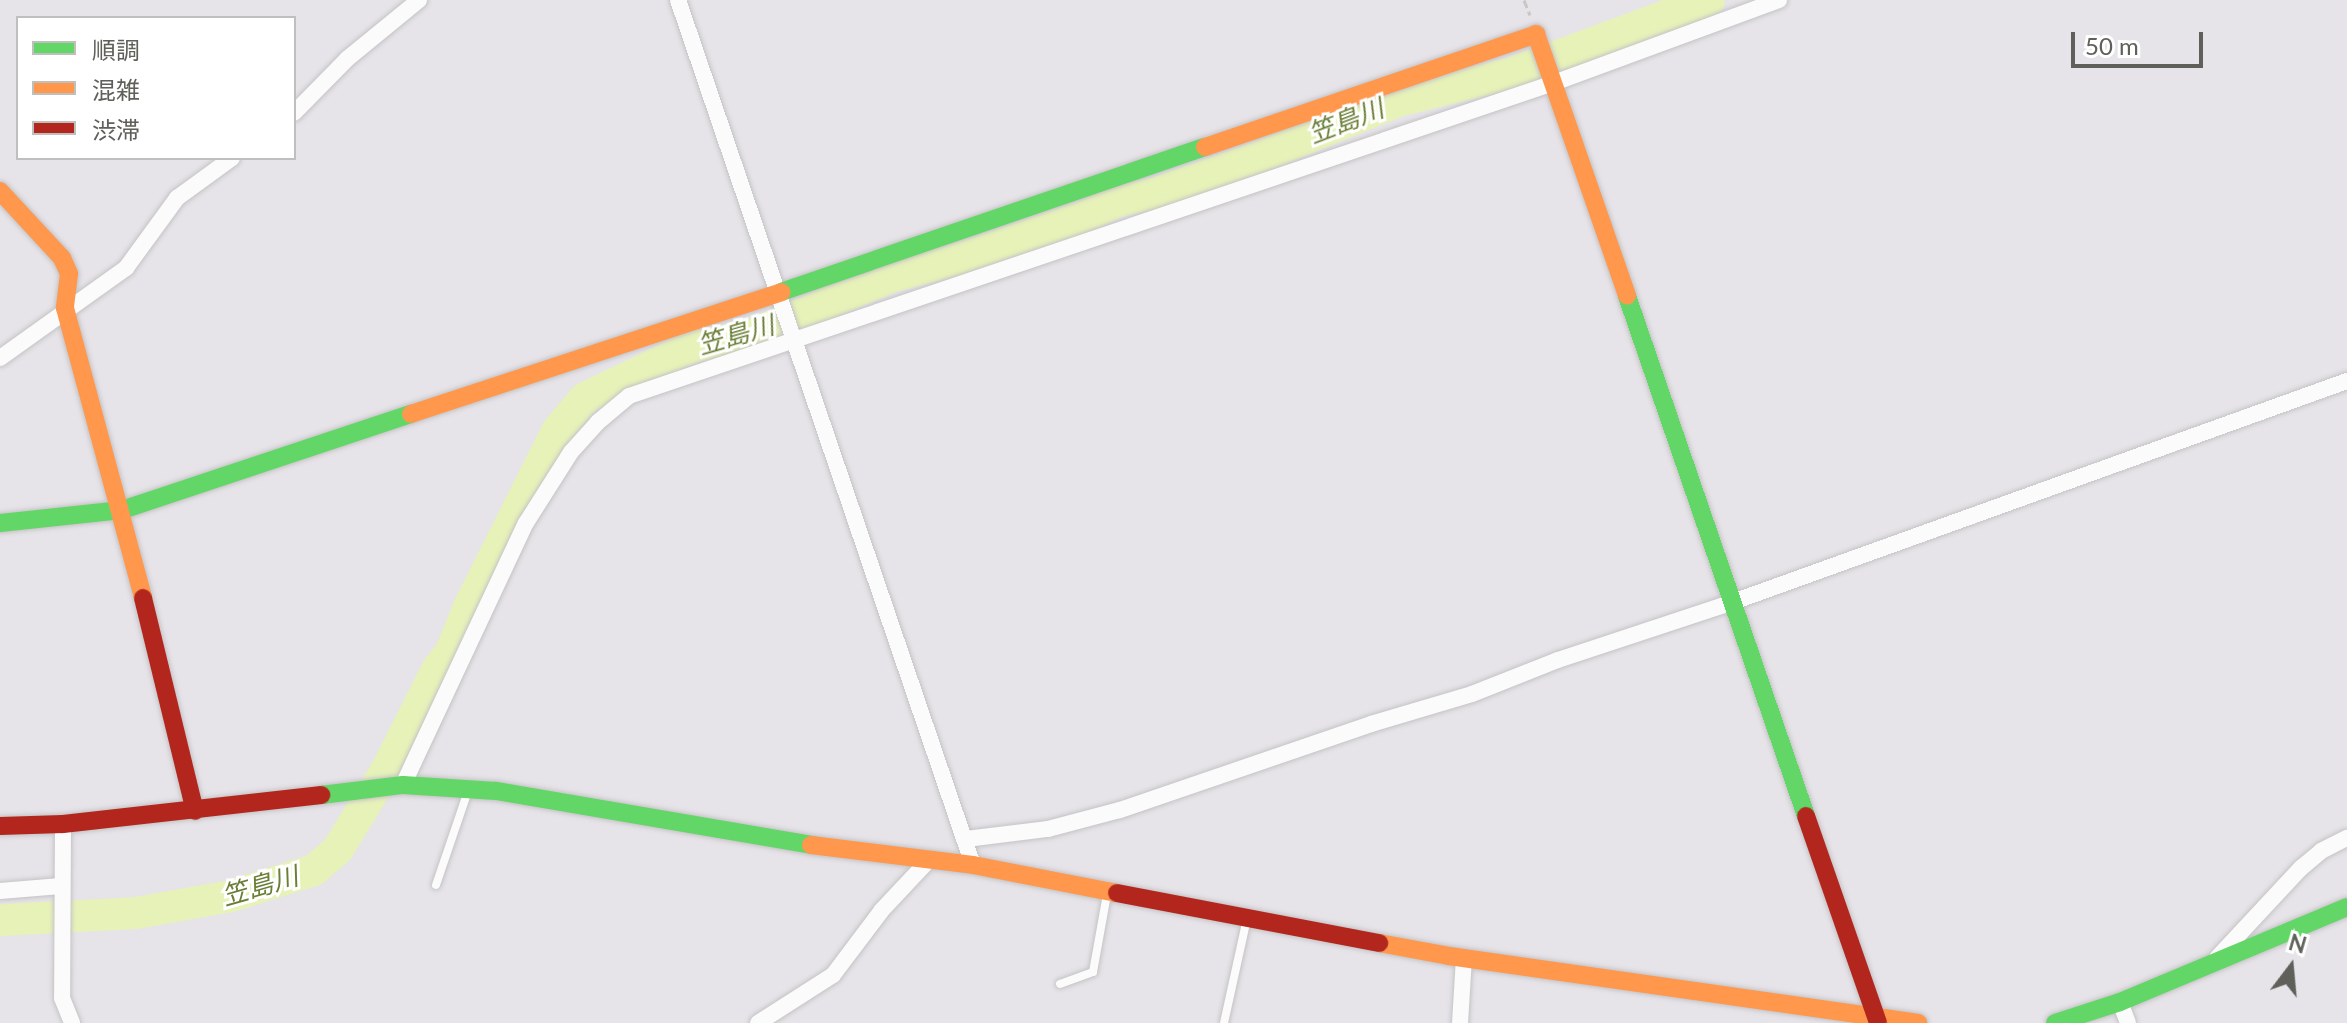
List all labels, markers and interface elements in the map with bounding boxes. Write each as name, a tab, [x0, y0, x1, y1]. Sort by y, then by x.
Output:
legend	[16, 16, 296, 160]
scale bar	[2075, 16, 2207, 66]
text: 50 m	[2085, 31, 2139, 60]
text: 順調	[92, 35, 140, 64]
text: 混雑	[92, 75, 140, 104]
water label: 笠島川	[1304, 92, 1388, 150]
text: 渋滞	[92, 115, 140, 144]
water label: 笠島川	[694, 309, 778, 361]
water label: 笠島川	[218, 860, 302, 912]
north arrow	[2251, 927, 2331, 1007]
text: N	[2286, 928, 2310, 959]

